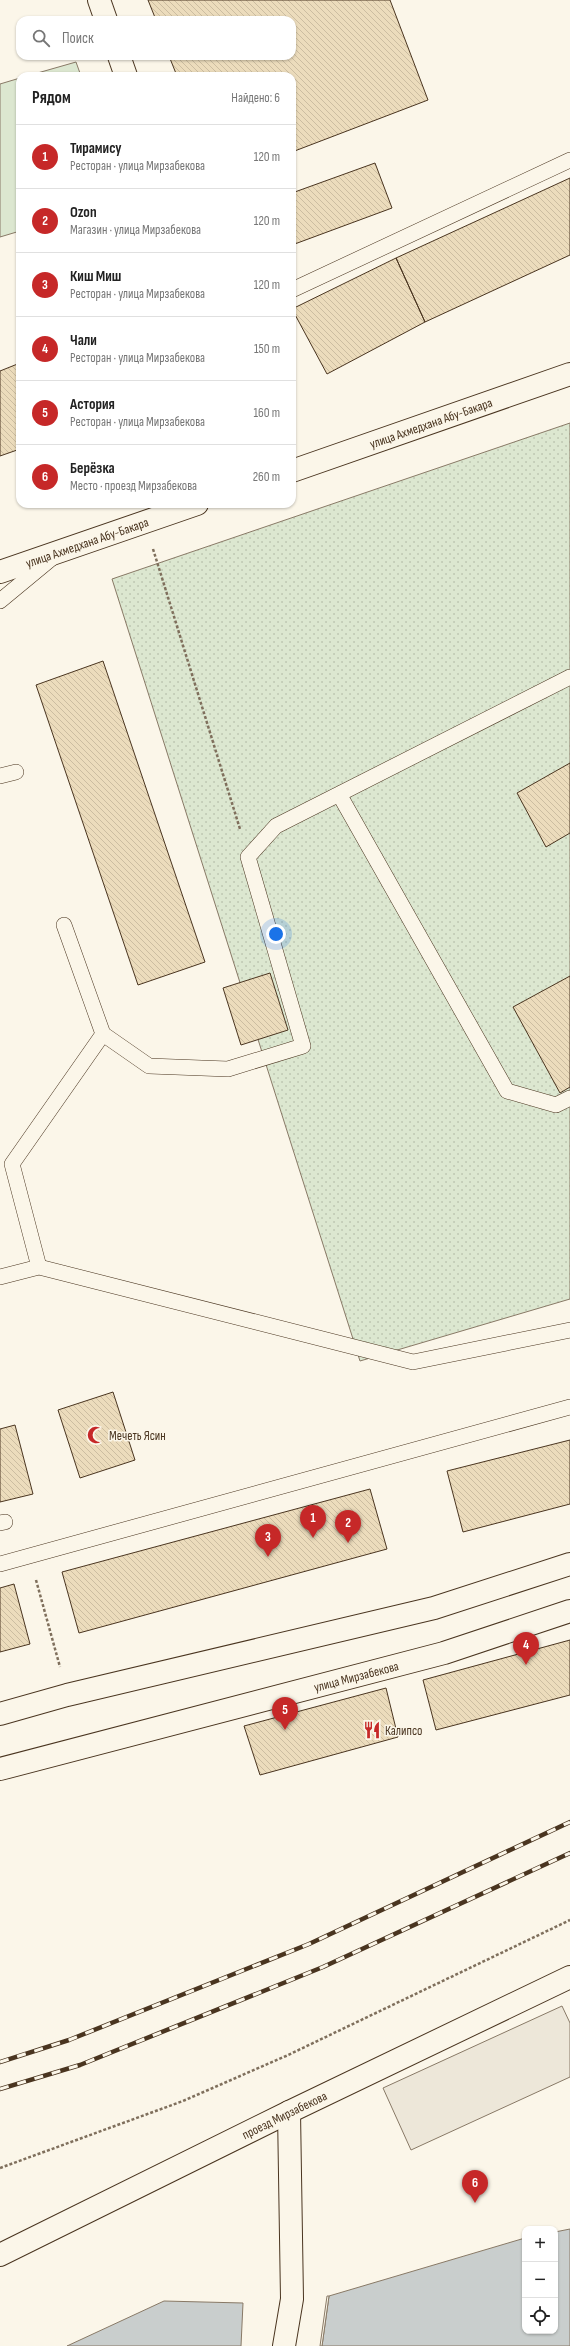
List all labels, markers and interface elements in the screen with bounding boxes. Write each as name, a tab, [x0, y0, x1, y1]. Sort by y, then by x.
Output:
search box	[16, 16, 296, 60]
icon: search	[30, 27, 52, 49]
text: Поиск	[62, 29, 94, 48]
text: Рядом	[32, 88, 71, 108]
text: Найдено: 6	[231, 90, 280, 106]
text: Тирамису	[70, 139, 122, 158]
text: 1	[42, 149, 48, 165]
text: 120 m	[254, 149, 280, 165]
text: Ресторан · улица Мирзабекова	[70, 158, 205, 174]
text: Ozon	[70, 203, 97, 222]
text: 2	[42, 213, 48, 229]
text: 120 m	[254, 213, 280, 229]
text: Магазин · улица Мирзабекова	[70, 222, 201, 238]
text: Киш Миш	[70, 267, 121, 286]
text: 3	[42, 277, 48, 293]
text: 120 m	[254, 277, 280, 293]
text: Ресторан · улица Мирзабекова	[70, 286, 205, 302]
text: Чали	[70, 331, 97, 350]
text: 4	[42, 341, 48, 357]
text: 150 m	[254, 341, 280, 357]
text: Ресторан · улица Мирзабекова	[70, 350, 205, 366]
text: Астория	[70, 395, 115, 414]
street label: улица Ахмедхана Абу-Бакара	[368, 395, 495, 452]
text: 5	[42, 405, 48, 421]
text: 160 m	[254, 405, 280, 421]
text: Ресторан · улица Мирзабекова	[70, 414, 205, 430]
text: Берёзка	[70, 459, 115, 478]
text: 6	[42, 469, 48, 485]
text: 260 m	[253, 469, 280, 485]
text: Место · проезд Мирзабекова	[70, 478, 197, 494]
street label: улица Ахмедхана Абу-Бакара	[24, 514, 151, 572]
your location	[266, 924, 286, 944]
mosque icon: Мечеть Ясин	[86, 1425, 106, 1445]
place label: Мечеть Ясин	[109, 1428, 166, 1444]
pin: 1	[300, 1505, 326, 1538]
pin: 2	[335, 1510, 361, 1543]
pin: 3	[255, 1524, 281, 1557]
pin: 4	[513, 1632, 539, 1665]
street label: улица Мирзабекова	[312, 1658, 400, 1696]
pin: 5	[272, 1697, 298, 1730]
restaurant icon: Калипсо	[362, 1720, 382, 1740]
place label: Калипсо	[385, 1723, 422, 1739]
street label: проезд Мирзабекова	[239, 2088, 330, 2143]
pin: 6	[462, 2170, 488, 2203]
map controls	[522, 2226, 558, 2334]
button: +	[522, 2226, 558, 2262]
button: −	[522, 2262, 558, 2298]
button: locate	[522, 2298, 558, 2334]

